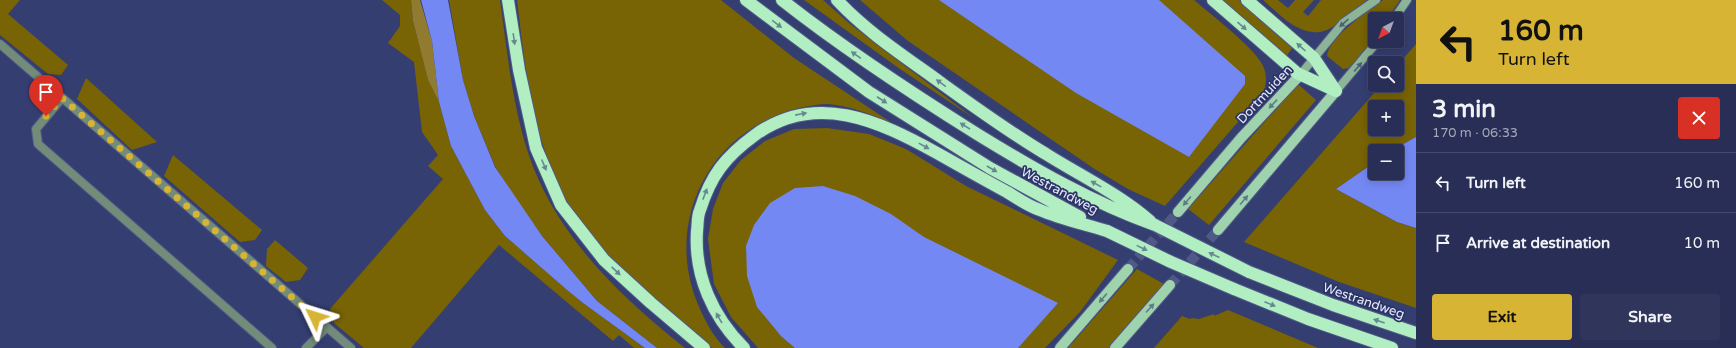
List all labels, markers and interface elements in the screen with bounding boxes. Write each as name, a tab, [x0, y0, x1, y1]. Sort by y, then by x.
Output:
north arrow	[1368, 12, 1404, 48]
map controls	[1368, 12, 1404, 180]
text: 160 m	[1498, 14, 1584, 48]
icon: left	[1432, 16, 1484, 68]
one-way arrow	[771, 19, 782, 28]
one-way arrow	[1339, 19, 1350, 28]
one-way arrow	[1237, 21, 1248, 30]
one-way arrow	[511, 33, 517, 45]
one-way arrow	[1296, 43, 1307, 52]
text: Turn left	[1498, 48, 1570, 70]
one-way arrow	[851, 51, 862, 59]
button: search	[1368, 56, 1404, 92]
one-way arrow	[1353, 61, 1362, 72]
street label: Dortmuiden	[1234, 62, 1296, 127]
pin	[29, 75, 63, 116]
one-way arrow	[935, 78, 946, 87]
icon: arrive	[35, 81, 57, 103]
text: 3 min	[1432, 95, 1496, 124]
one-way arrow	[877, 96, 887, 104]
button: close	[1678, 97, 1720, 139]
one-way arrow	[1269, 99, 1278, 108]
button: +	[1368, 100, 1404, 136]
one-way arrow	[795, 111, 807, 117]
one-way arrow	[959, 123, 971, 130]
text: 170 m · 06:33	[1432, 125, 1518, 141]
one-way arrow	[919, 143, 930, 150]
button: −	[1368, 144, 1404, 180]
one-way arrow	[541, 159, 547, 171]
street label: Westrandweg	[1018, 164, 1101, 218]
one-way arrow	[987, 165, 998, 172]
icon: left	[1432, 172, 1454, 194]
text: Turn left	[1466, 174, 1526, 192]
text: 160 m	[1674, 174, 1720, 192]
one-way arrow	[1090, 181, 1102, 188]
one-way arrow	[703, 187, 709, 199]
one-way arrow	[1239, 195, 1248, 206]
one-way arrow	[1183, 196, 1192, 206]
icon: arrive	[1432, 232, 1454, 254]
text: Arrive at destination	[1466, 234, 1610, 252]
text: 10 m	[1683, 234, 1720, 252]
one-way arrow	[1136, 245, 1147, 251]
one-way arrow	[1208, 252, 1219, 258]
one-way arrow	[611, 266, 621, 276]
street label: Westrandweg	[1321, 280, 1407, 322]
one-way arrow	[1098, 293, 1107, 304]
button: Exit	[1432, 294, 1572, 340]
button: Share	[1580, 294, 1720, 340]
position arrow	[294, 296, 336, 338]
one-way arrow	[1265, 301, 1276, 307]
one-way arrow	[1145, 303, 1154, 313]
one-way arrow	[716, 312, 723, 324]
one-way arrow	[1373, 318, 1385, 324]

